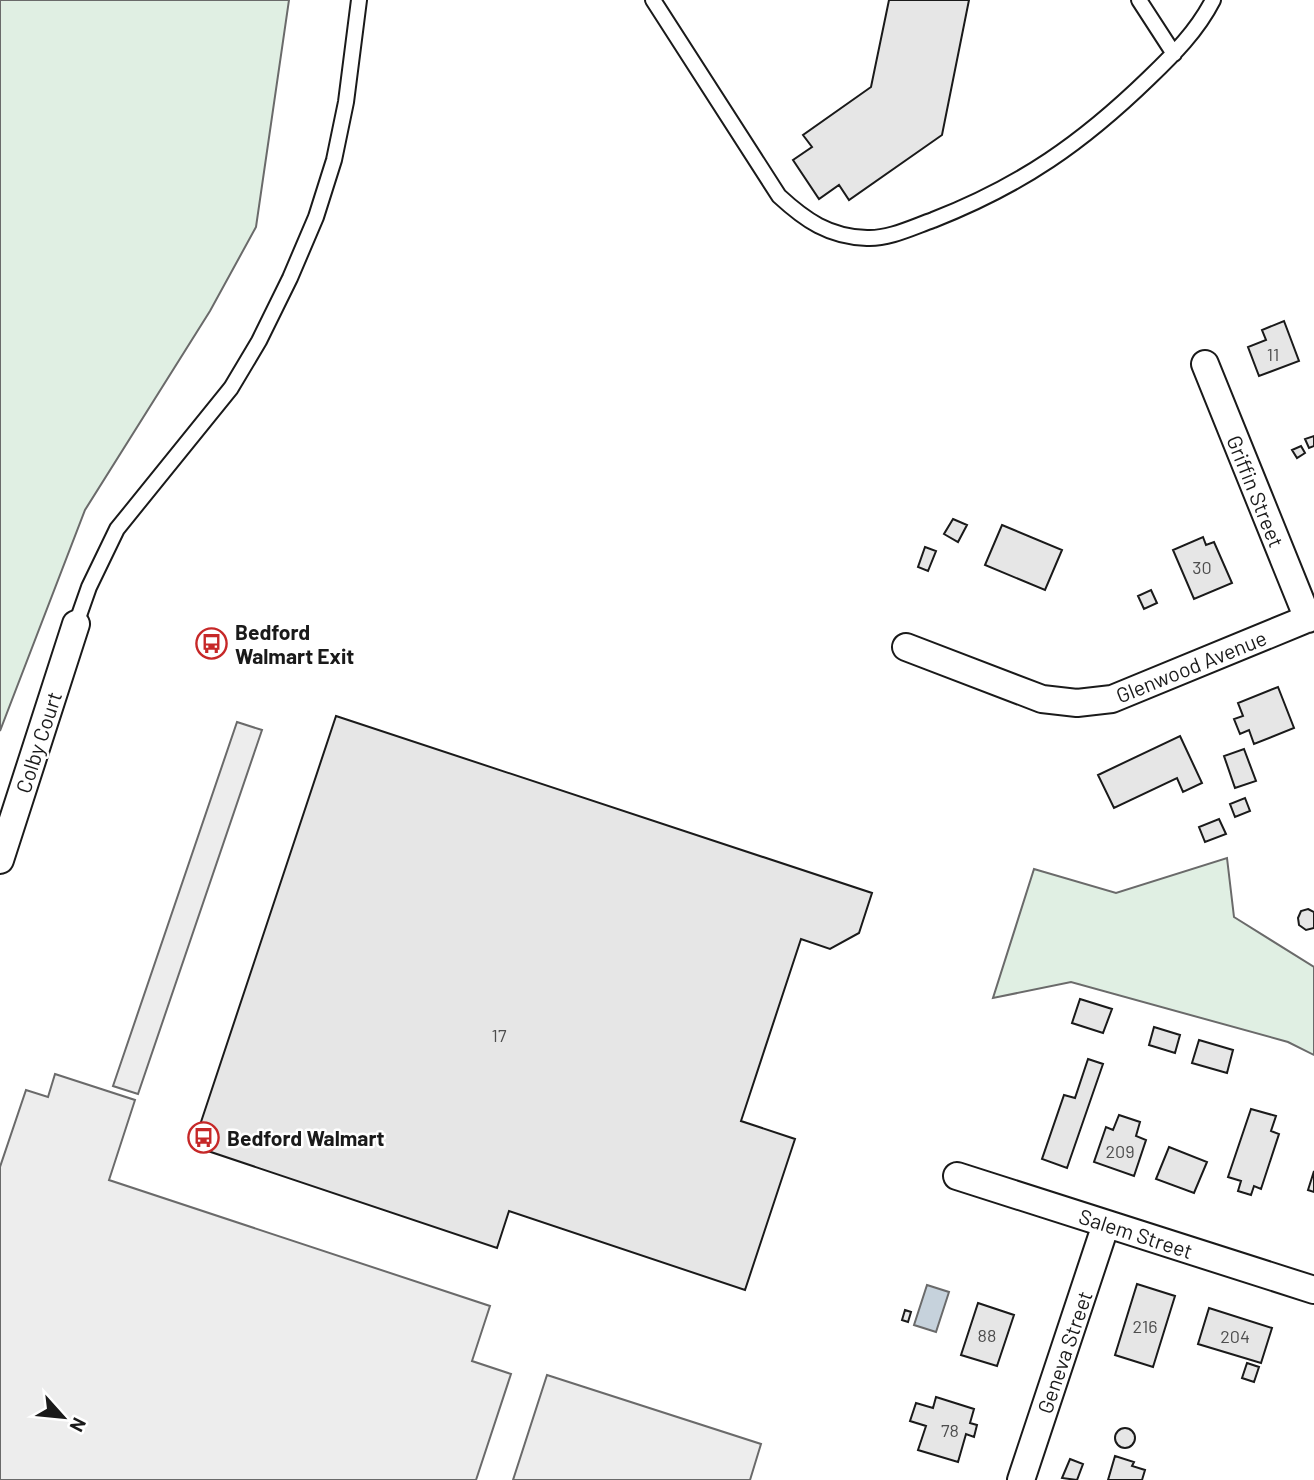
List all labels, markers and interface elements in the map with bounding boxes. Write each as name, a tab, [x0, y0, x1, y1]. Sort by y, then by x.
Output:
house number: 11	[1267, 343, 1279, 365]
street label: Griffin Street	[1222, 431, 1290, 551]
house number: 30	[1192, 556, 1212, 578]
place label: Bedford Walmart Exit	[235, 619, 354, 668]
street label: Glenwood Avenue	[1112, 624, 1270, 708]
bus stop icon: Bedford Walmart Exit	[195, 626, 229, 660]
street label: Colby Court	[10, 688, 66, 796]
house number: 17	[492, 1024, 507, 1046]
bus stop icon: Bedford Walmart	[187, 1120, 221, 1154]
place label: Bedford Walmart	[227, 1125, 385, 1150]
house number: 209	[1105, 1140, 1135, 1162]
street label: Salem Street	[1076, 1203, 1196, 1263]
street label: Geneva Street	[1031, 1287, 1097, 1417]
house number: 216	[1133, 1315, 1157, 1337]
house number: 88	[978, 1324, 996, 1346]
house number: 204	[1220, 1325, 1250, 1347]
north arrow	[28, 1382, 98, 1452]
text: N	[65, 1414, 92, 1436]
house number: 78	[941, 1419, 959, 1441]

